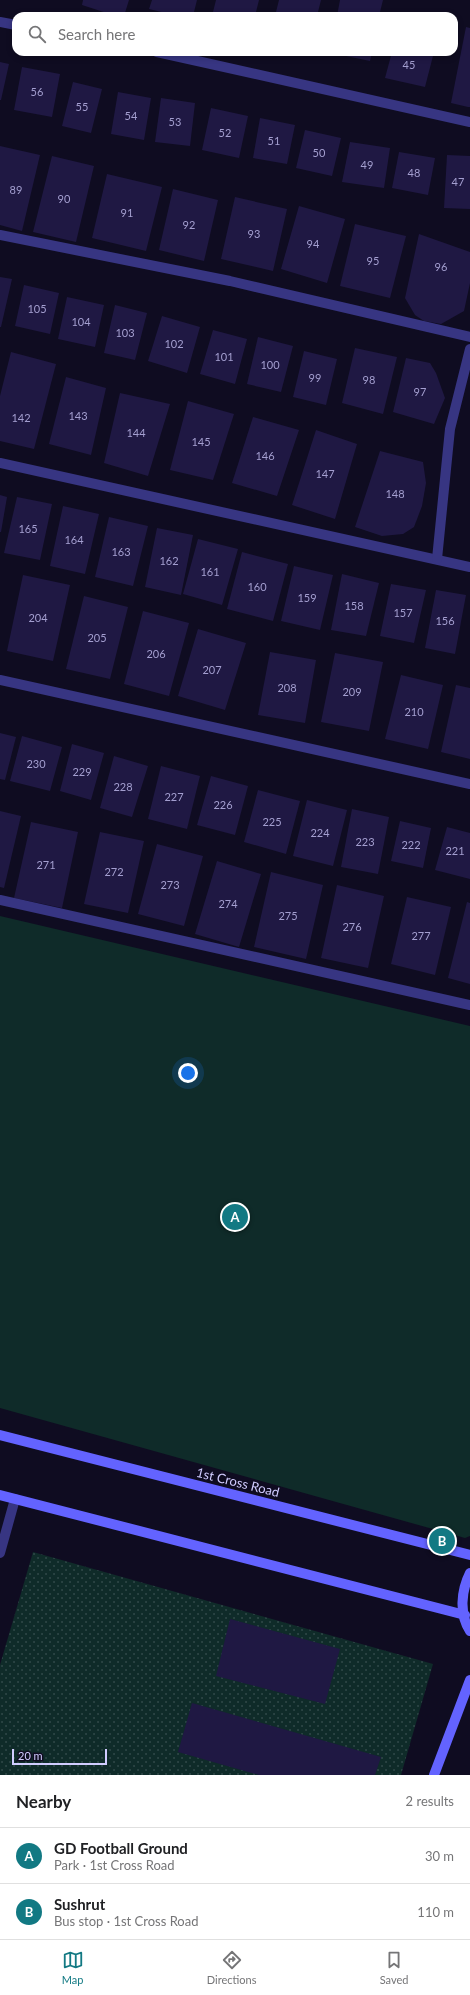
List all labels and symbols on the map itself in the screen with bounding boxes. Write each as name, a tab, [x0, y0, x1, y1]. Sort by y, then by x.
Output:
house number: 45	[403, 58, 415, 71]
house number: 56	[31, 85, 43, 98]
house number: 55	[76, 100, 88, 113]
house number: 54	[125, 109, 138, 122]
house number: 53	[169, 115, 181, 128]
house number: 52	[219, 126, 231, 139]
house number: 51	[268, 134, 280, 147]
house number: 50	[313, 146, 326, 159]
house number: 49	[361, 158, 373, 171]
house number: 48	[408, 166, 420, 179]
house number: 47	[452, 175, 464, 188]
house number: 89	[10, 183, 22, 196]
house number: 90	[58, 192, 71, 205]
house number: 91	[121, 206, 133, 219]
house number: 92	[183, 218, 195, 231]
house number: 93	[248, 227, 260, 240]
house number: 94	[307, 237, 320, 250]
house number: 95	[367, 254, 379, 267]
house number: 96	[435, 260, 447, 273]
house number: 105	[27, 302, 47, 315]
house number: 104	[71, 315, 91, 328]
house number: 103	[115, 326, 135, 339]
house number: 102	[164, 337, 184, 350]
house number: 101	[214, 350, 234, 363]
house number: 100	[260, 358, 280, 371]
house number: 99	[309, 371, 321, 384]
house number: 98	[363, 373, 375, 386]
house number: 97	[414, 385, 426, 398]
house number: 143	[68, 409, 88, 422]
house number: 142	[11, 411, 31, 424]
house number: 144	[126, 426, 146, 439]
house number: 145	[191, 435, 211, 448]
house number: 146	[255, 449, 275, 462]
house number: 147	[315, 467, 335, 480]
house number: 148	[385, 487, 405, 500]
house number: 165	[18, 522, 38, 535]
house number: 164	[64, 533, 84, 546]
house number: 163	[111, 545, 131, 558]
house number: 162	[159, 554, 179, 567]
house number: 161	[200, 565, 220, 578]
house number: 160	[247, 580, 267, 593]
house number: 159	[297, 591, 317, 604]
house number: 158	[344, 599, 364, 612]
house number: 157	[393, 606, 413, 619]
house number: 204	[28, 611, 48, 624]
house number: 156	[435, 614, 455, 627]
house number: 205	[87, 631, 107, 644]
house number: 206	[146, 647, 166, 660]
house number: 207	[202, 663, 222, 676]
house number: 208	[277, 681, 297, 694]
house number: 209	[342, 685, 362, 698]
house number: 210	[404, 705, 424, 718]
house number: 230	[26, 757, 46, 770]
house number: 229	[72, 765, 92, 778]
house number: 228	[113, 780, 133, 793]
house number: 227	[164, 790, 184, 803]
house number: 226	[213, 798, 233, 811]
house number: 225	[262, 815, 282, 828]
house number: 224	[310, 826, 330, 839]
house number: 223	[355, 835, 375, 848]
house number: 222	[401, 838, 421, 851]
house number: 221	[445, 844, 465, 857]
house number: 271	[36, 858, 56, 871]
house number: 272	[104, 865, 124, 878]
house number: 273	[160, 878, 180, 891]
house number: 274	[218, 897, 238, 910]
house number: 275	[278, 909, 298, 922]
house number: 276	[342, 920, 362, 933]
house number: 277	[411, 929, 431, 942]
your location	[178, 1063, 198, 1083]
pin: A	[222, 1202, 248, 1232]
street label: 1st Cross Road	[195, 1464, 281, 1500]
pin: B	[429, 1526, 455, 1556]
scale bar	[12, 1747, 107, 1766]

